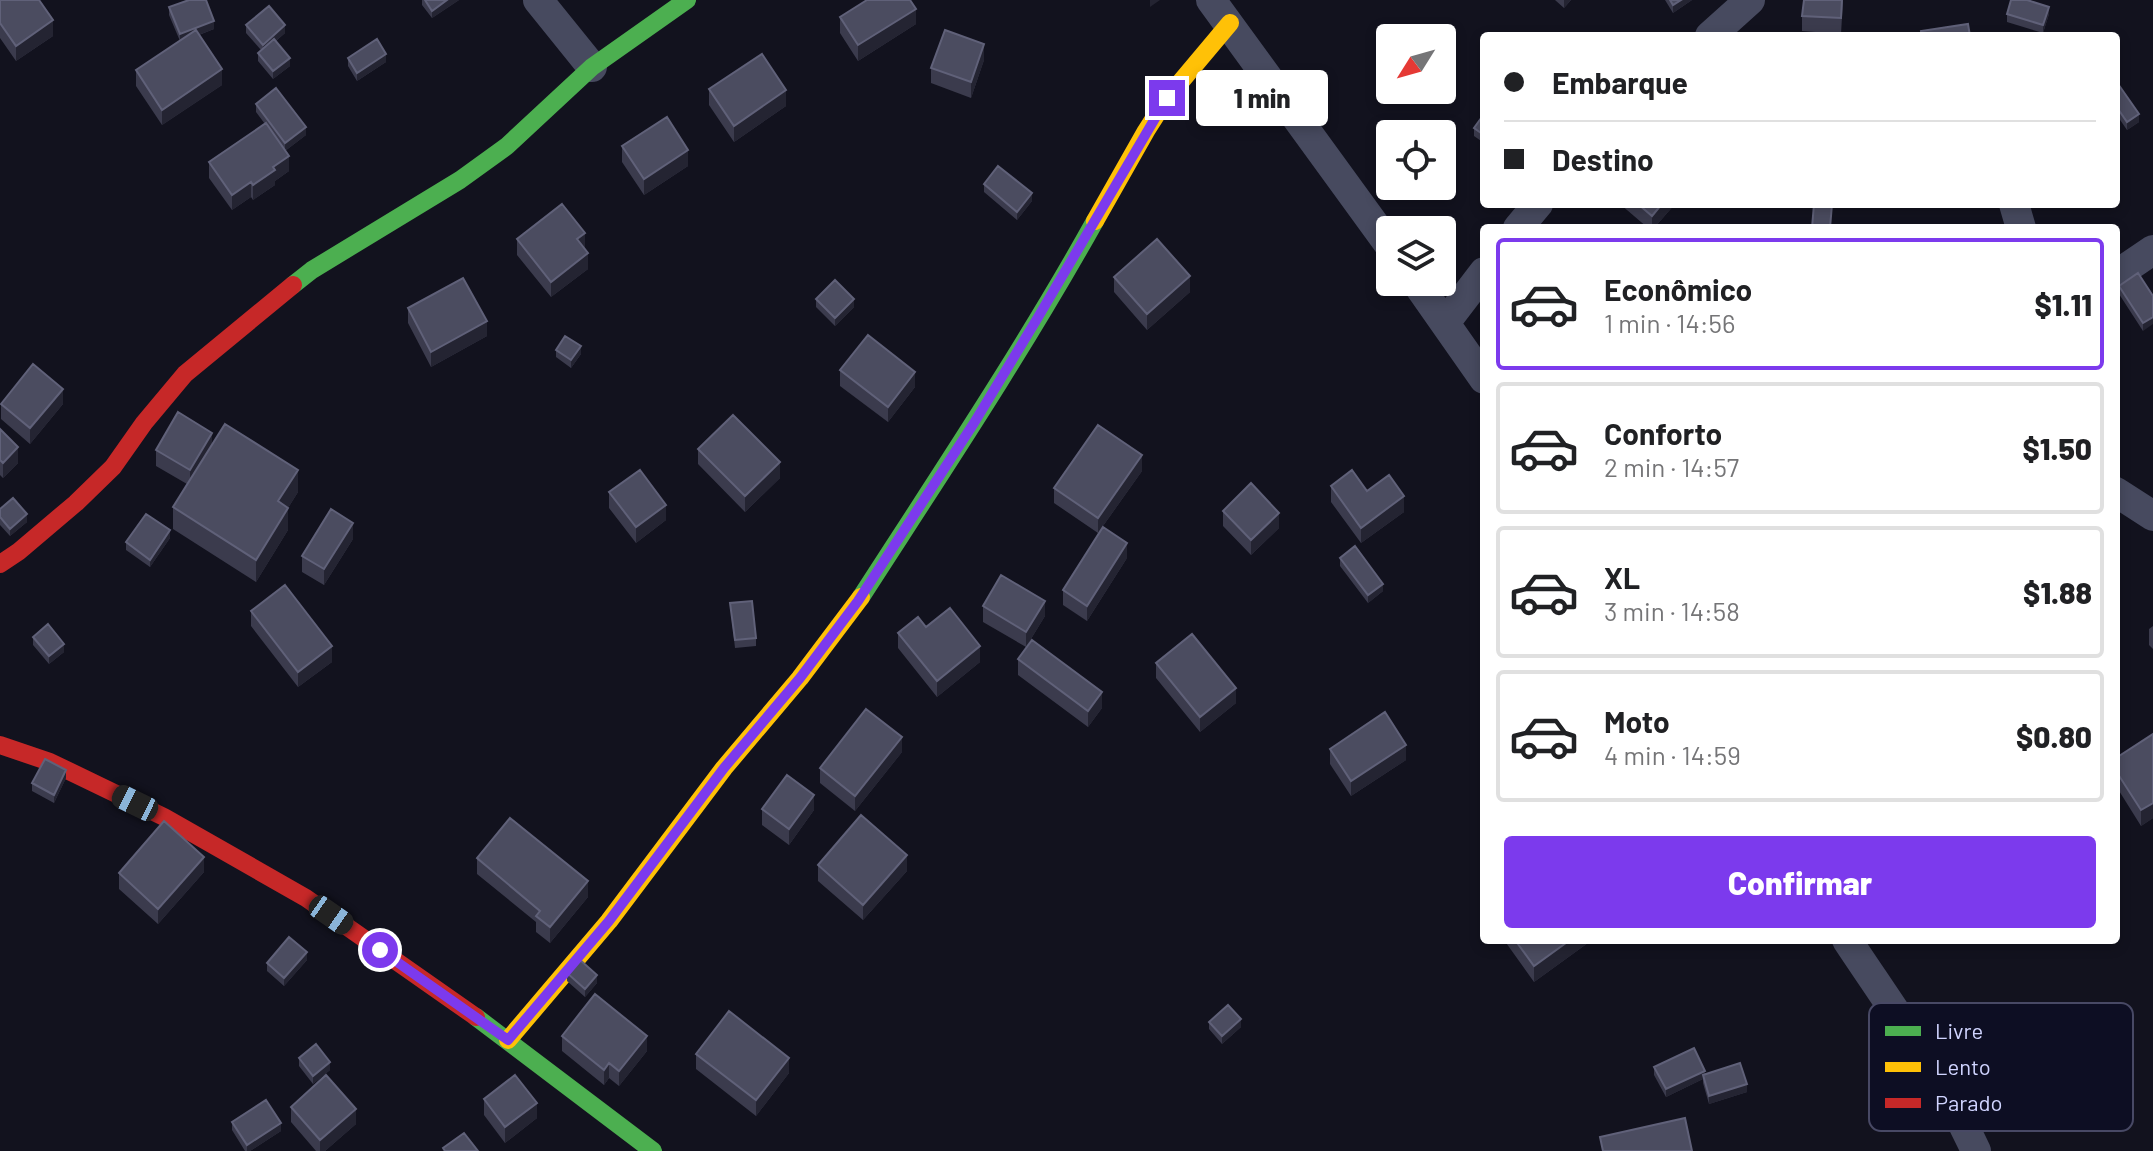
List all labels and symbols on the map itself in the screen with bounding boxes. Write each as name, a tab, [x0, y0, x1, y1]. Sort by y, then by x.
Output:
north arrow	[1376, 24, 1456, 104]
callout: 1 min	[1195, 70, 1327, 126]
route end	[1149, 80, 1185, 116]
car	[108, 782, 162, 824]
car	[304, 891, 358, 939]
route start	[362, 932, 398, 968]
legend	[1869, 1003, 2133, 1131]
text: Livre	[1935, 1017, 1983, 1043]
text: Lento	[1935, 1053, 1991, 1079]
text: Parado	[1935, 1089, 2002, 1115]

